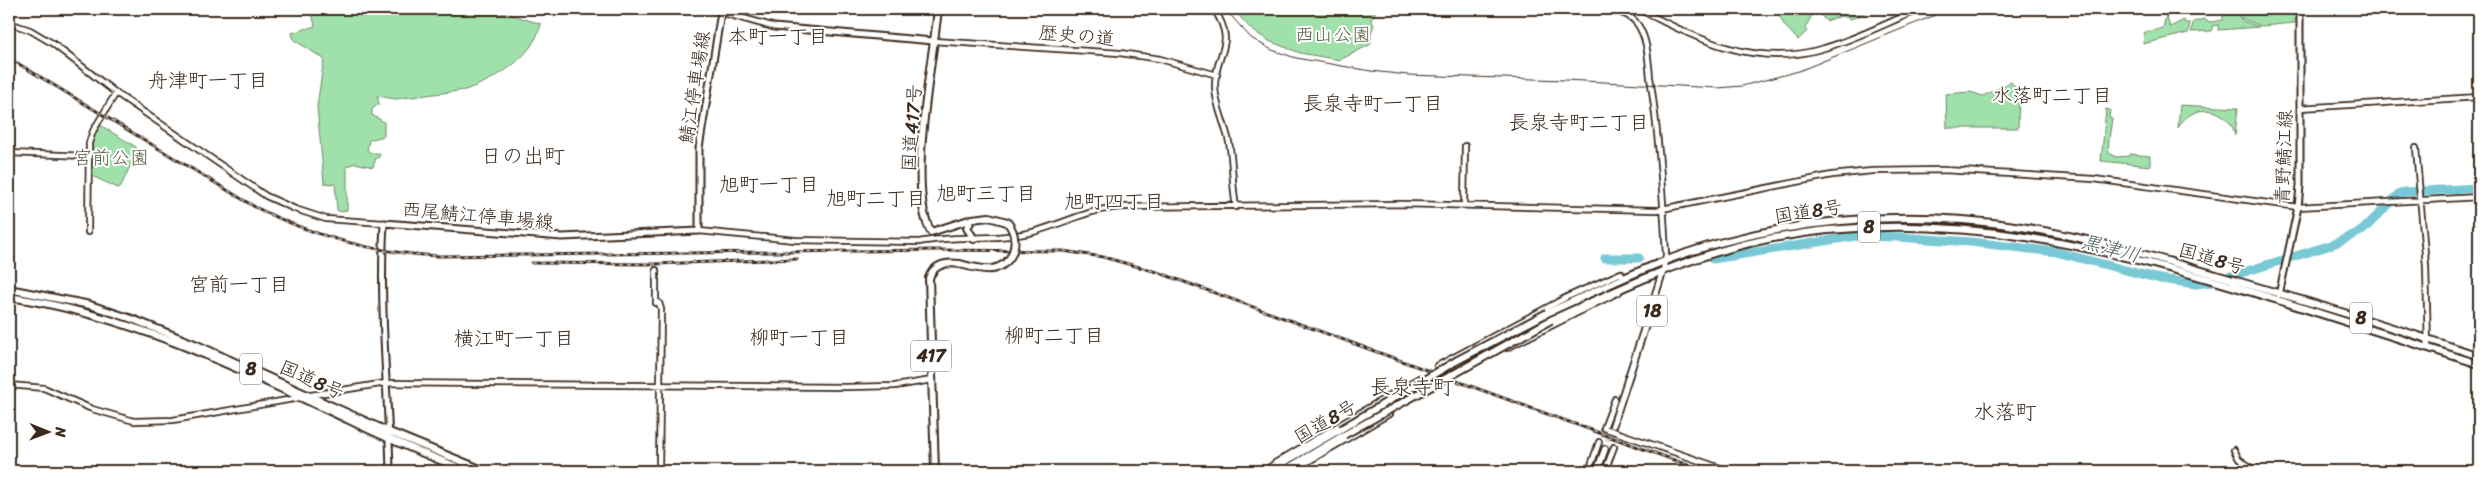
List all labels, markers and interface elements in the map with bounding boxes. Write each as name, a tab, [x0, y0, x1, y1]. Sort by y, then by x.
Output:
street label: 歴史の道	[1038, 16, 1116, 55]
park label: 西山公園	[1295, 18, 1371, 51]
district label: 本町一丁目	[728, 19, 828, 54]
street label: 鯖江停車場線	[669, 28, 720, 146]
district label: 舟津町一丁目	[148, 63, 268, 98]
district label: 水落町二丁目	[1992, 78, 2112, 113]
street label: 国道417号	[892, 83, 931, 173]
district label: 長泉寺町一丁目	[1303, 86, 1443, 121]
district label: 長泉寺町二丁目	[1509, 105, 1649, 140]
street label: 青野鯖江線	[2265, 109, 2302, 205]
district label: 日の出町	[481, 137, 565, 175]
park label: 宮前公園	[73, 141, 149, 174]
district label: 旭町一丁目	[719, 167, 819, 202]
district label: 旭町三丁目	[936, 176, 1036, 211]
district label: 旭町二丁目	[826, 181, 926, 216]
district label: 旭町四丁目	[1064, 184, 1164, 219]
street label: 国道8号	[1772, 190, 1844, 233]
street label: 西尾鯖江停車場線	[401, 192, 555, 239]
road number: 8	[1858, 212, 1880, 242]
water label: 黒津川	[2077, 224, 2144, 273]
street label: 国道8号	[2174, 233, 2249, 284]
district label: 宮前一丁目	[189, 267, 289, 302]
road number: 18	[1637, 296, 1667, 326]
road number: 8	[2350, 302, 2372, 334]
district label: 柳町二丁目	[1004, 318, 1104, 353]
district label: 柳町一丁目	[749, 320, 849, 355]
district label: 横江町一丁目	[454, 321, 574, 356]
road number: 417	[911, 341, 951, 372]
street label: 国道8号	[274, 350, 350, 408]
road number: 8	[240, 354, 262, 384]
district label: 長泉寺町	[1370, 368, 1454, 406]
street label: 国道8号	[1287, 390, 1363, 453]
district label: 水落町	[1974, 393, 2037, 431]
north arrow	[22, 408, 72, 458]
text: N	[48, 426, 73, 438]

